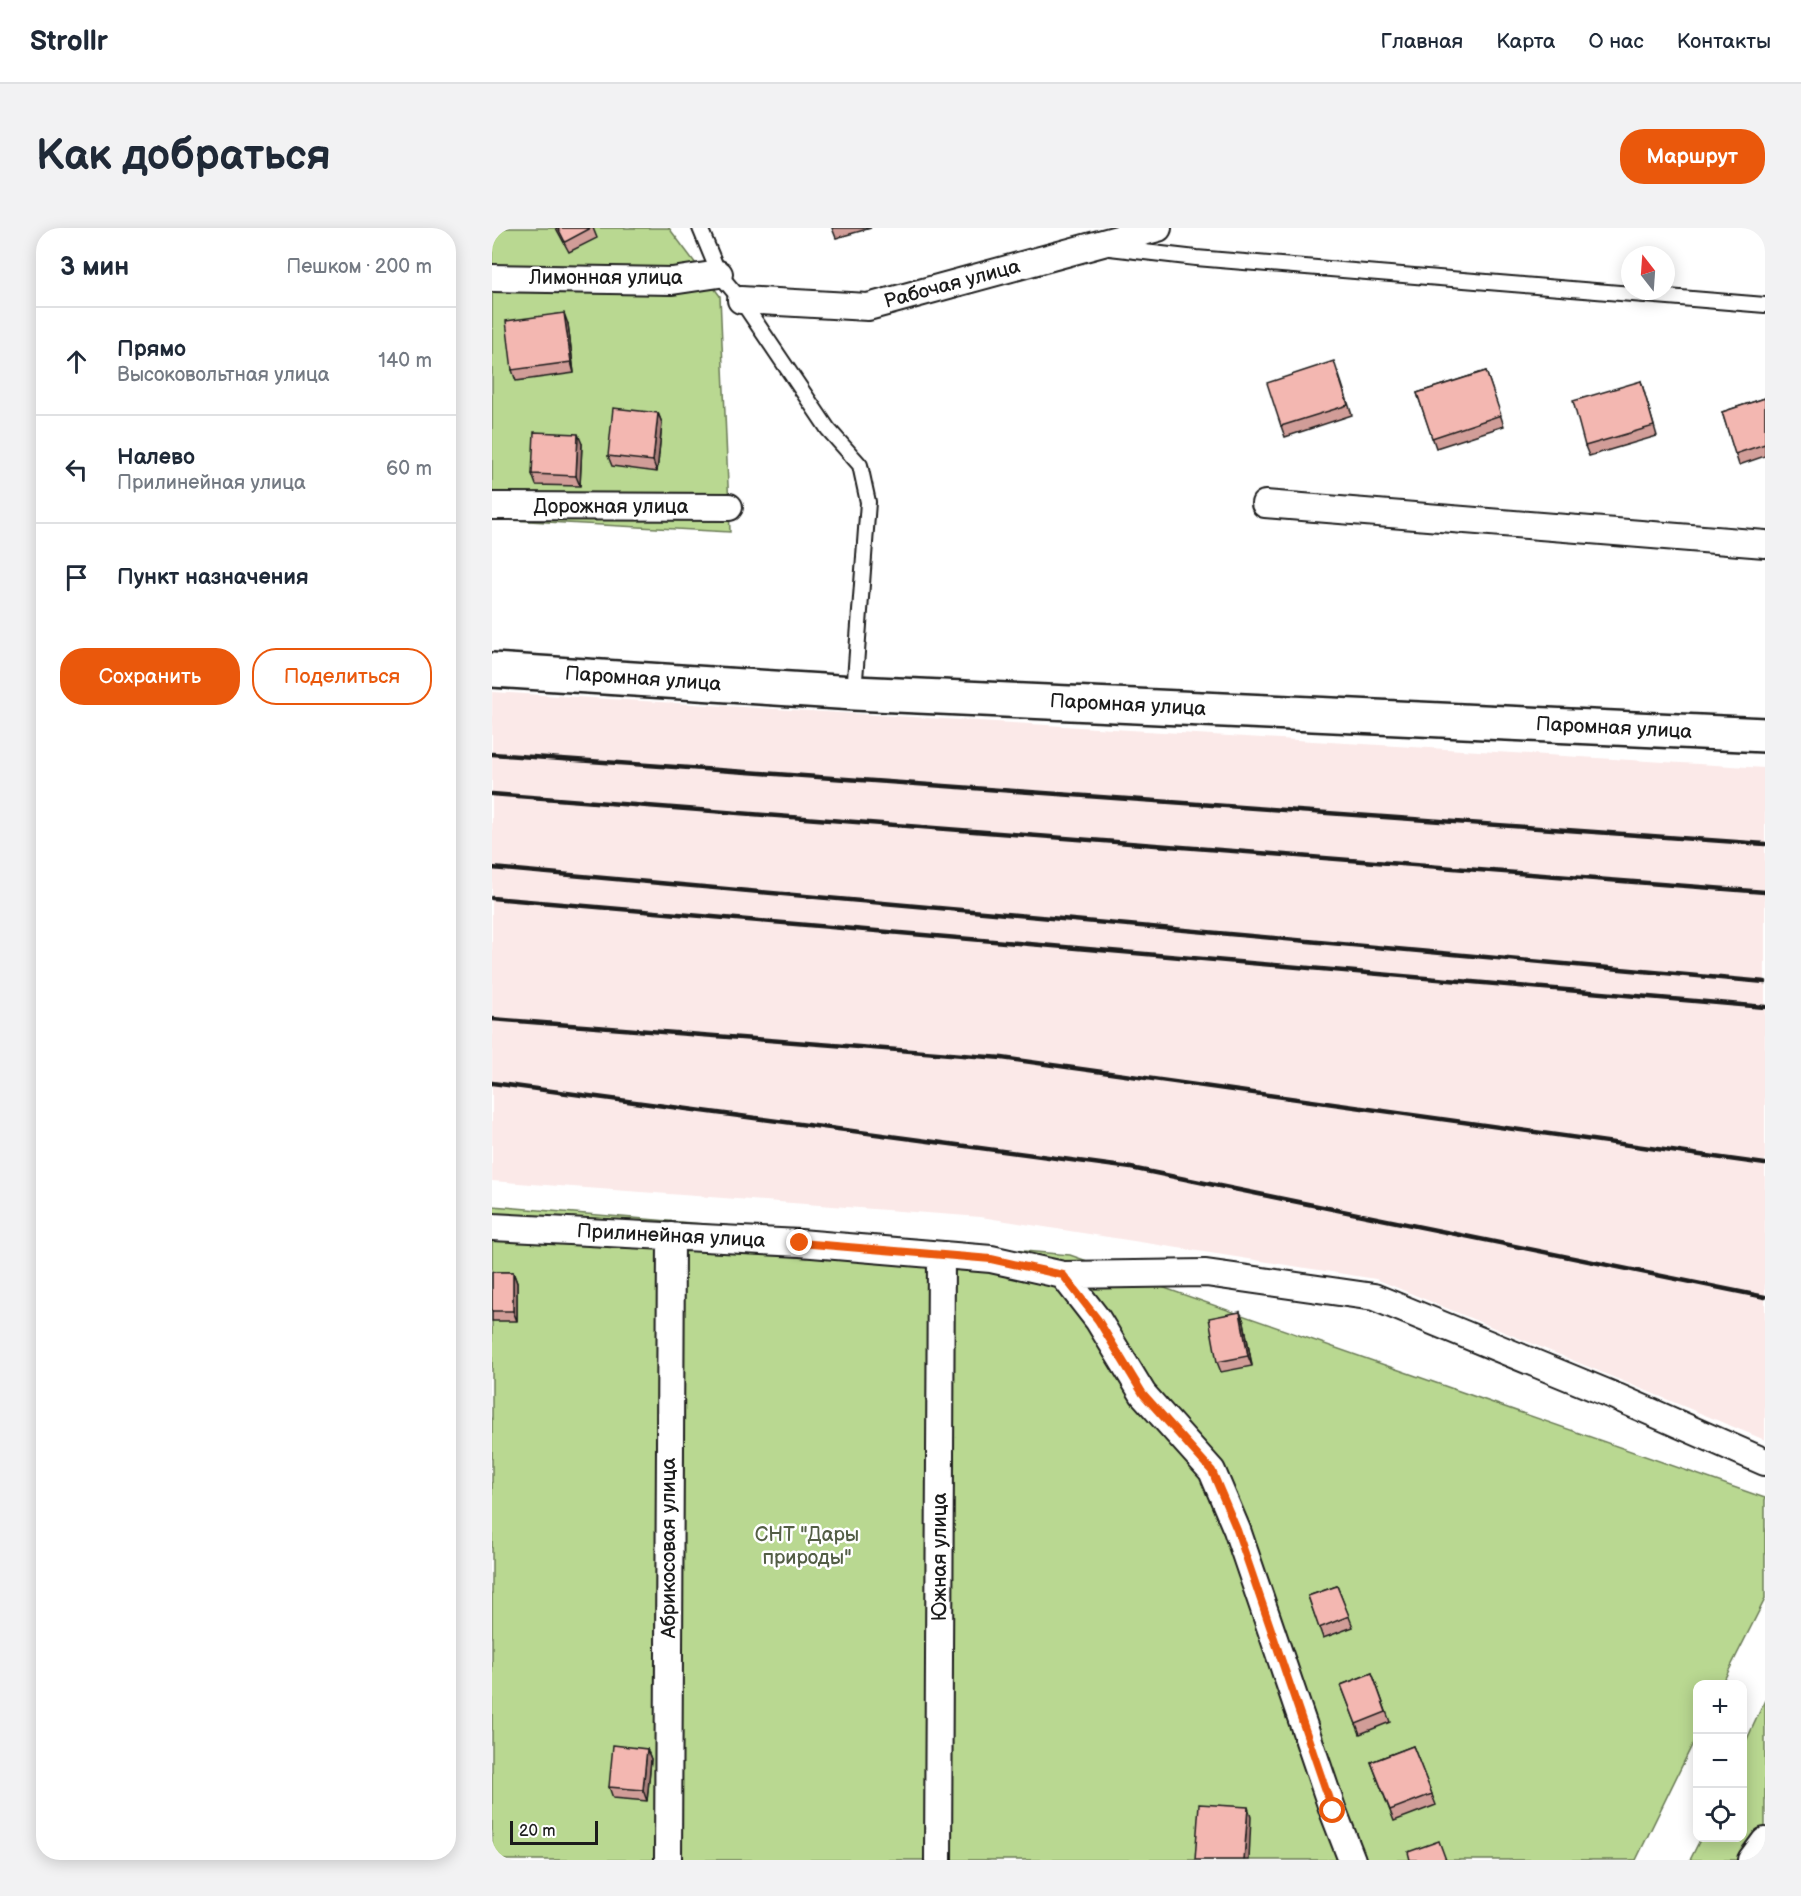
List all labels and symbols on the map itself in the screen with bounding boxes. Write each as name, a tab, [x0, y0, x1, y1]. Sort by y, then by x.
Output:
north arrow	[1621, 246, 1675, 300]
street label: Рабочая улица	[881, 254, 1023, 314]
street label: Лимонная улица	[528, 266, 683, 290]
street label: Дорожная улица	[534, 495, 689, 519]
street label: Паромная улица	[564, 662, 722, 696]
street label: Паромная улица	[1049, 689, 1207, 721]
street label: Паромная улица	[1535, 712, 1693, 744]
street label: Прилинейная улица	[576, 1219, 766, 1253]
route end	[786, 1229, 812, 1255]
street label: Абрикосовая улица	[657, 1458, 681, 1639]
street label: Южная улица	[928, 1493, 952, 1621]
park label: СНТ "Дары природы"	[755, 1523, 859, 1570]
route start	[1319, 1797, 1345, 1823]
scale bar	[510, 1818, 598, 1846]

